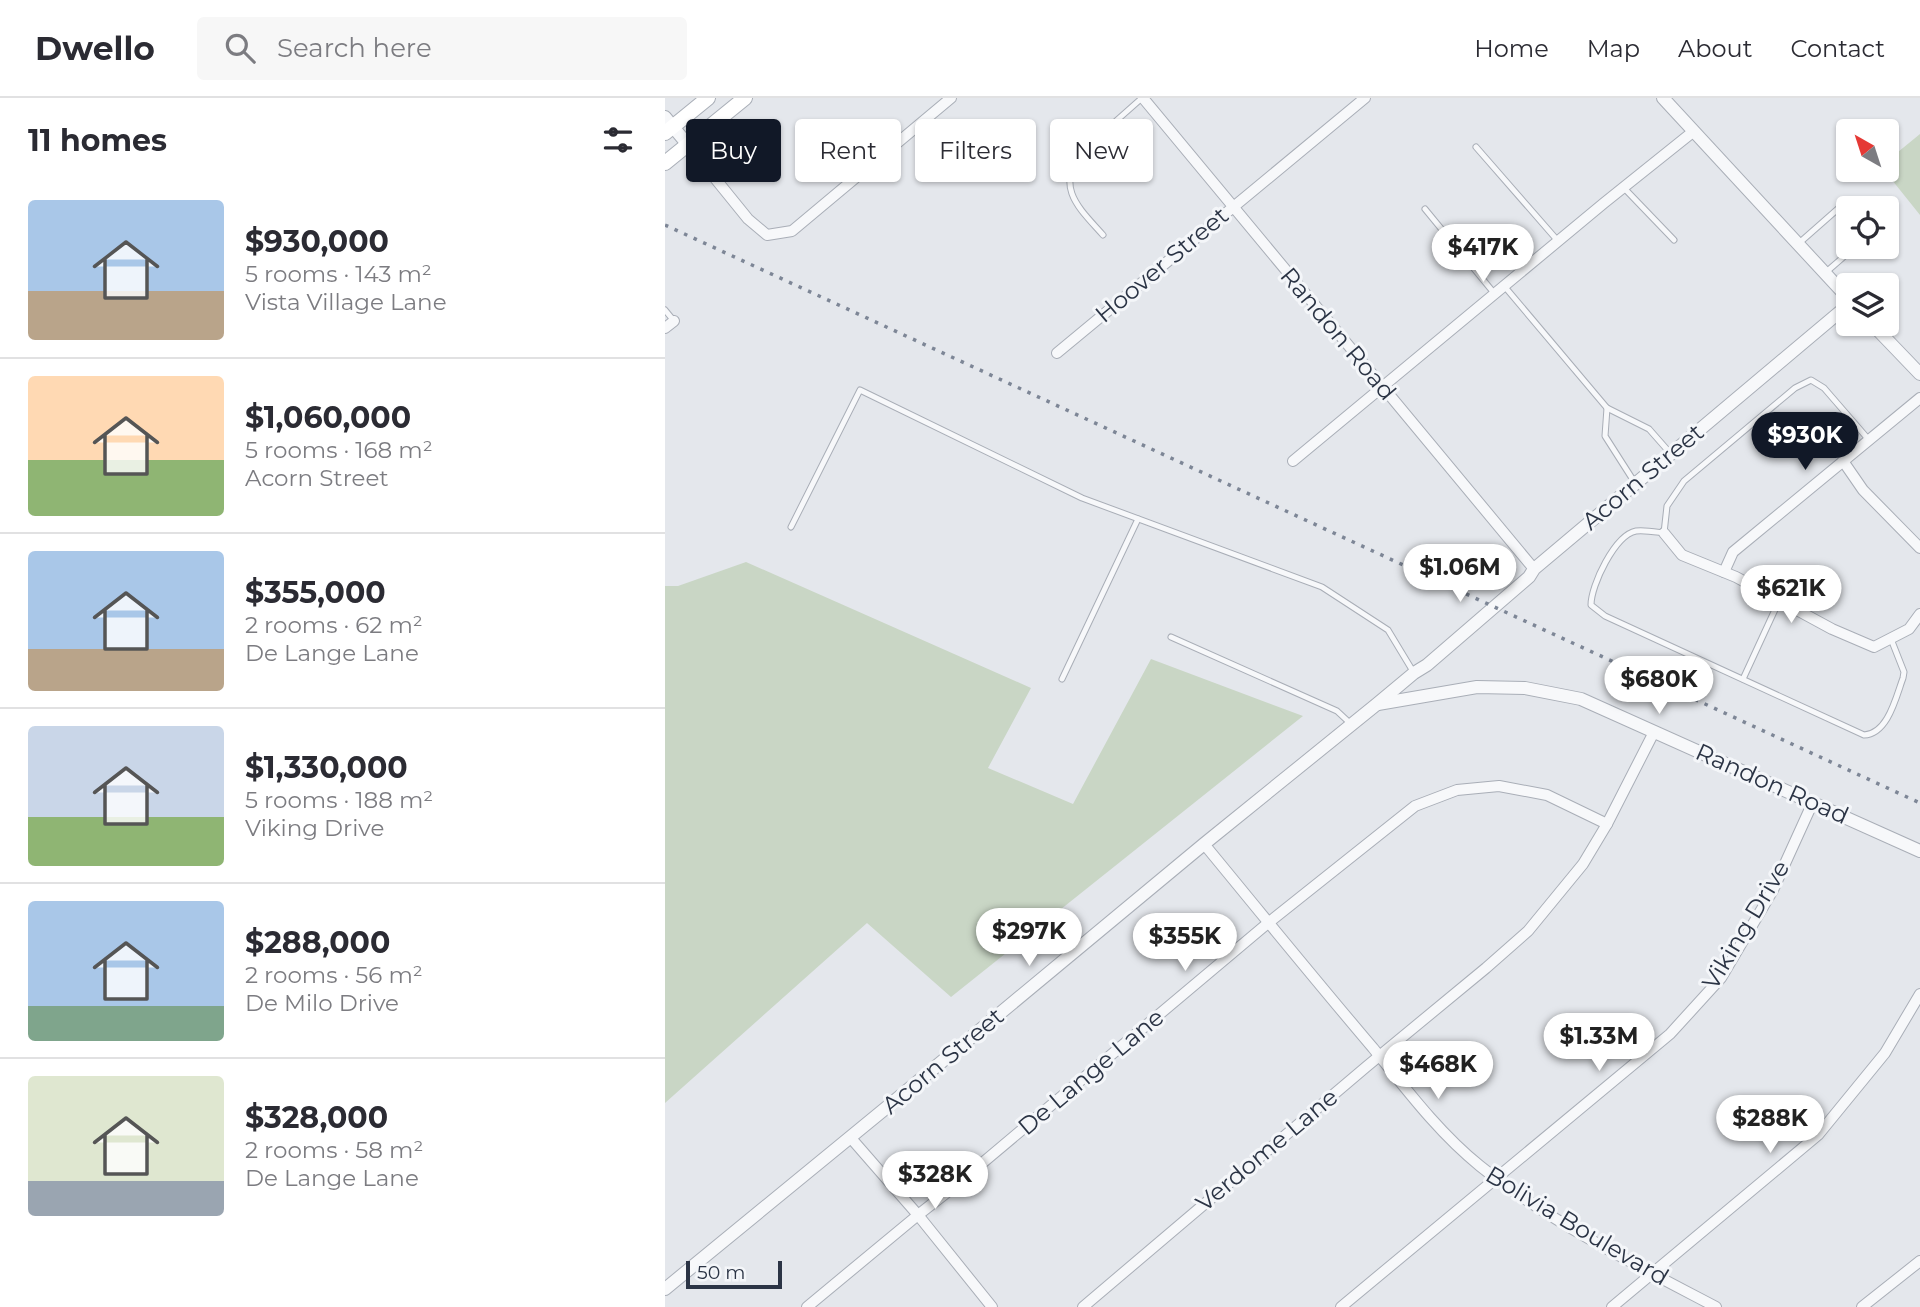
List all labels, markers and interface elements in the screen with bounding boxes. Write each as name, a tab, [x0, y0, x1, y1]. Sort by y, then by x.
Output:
search box	[197, 17, 687, 80]
text: Dwello	[35, 28, 155, 68]
icon: search	[221, 29, 259, 67]
text: Search here	[277, 32, 432, 64]
text: Home	[1474, 34, 1549, 63]
text: Map	[1587, 34, 1640, 63]
text: About	[1678, 34, 1752, 63]
text: Contact	[1790, 34, 1885, 63]
chip: Buy	[686, 119, 781, 182]
chip: Rent	[795, 119, 901, 182]
chip: Filters	[915, 119, 1036, 182]
chip: New	[1050, 119, 1153, 182]
north arrow	[1836, 119, 1899, 182]
map controls	[1836, 119, 1899, 336]
icon: filters	[599, 121, 637, 159]
text: 11 homes	[28, 122, 167, 159]
button: locate	[1836, 196, 1899, 259]
street label: Hoover Street	[1089, 200, 1234, 329]
text: $930,000	[245, 223, 389, 260]
pin: $417K	[1434, 225, 1532, 284]
icon: home	[84, 228, 168, 312]
text: $417K	[1448, 233, 1518, 261]
text: 5 rooms · 143 m²	[245, 260, 432, 288]
street label: Randon Road	[1275, 261, 1402, 406]
button: layers	[1836, 273, 1899, 336]
text: Vista Village Lane	[245, 288, 447, 316]
text: $1,060,000	[245, 399, 411, 436]
icon: home	[84, 404, 168, 488]
pin: $930K	[1756, 412, 1854, 472]
street label: Acorn Street	[1576, 417, 1710, 536]
text: $930K	[1767, 421, 1843, 449]
text: 5 rooms · 168 m²	[245, 436, 433, 464]
text: Acorn Street	[245, 464, 389, 492]
pin: $1.06M	[1403, 545, 1517, 604]
text: $1.06M	[1419, 553, 1501, 581]
pin: $621K	[1742, 566, 1840, 625]
text: $355,000	[245, 574, 386, 611]
text: $621K	[1757, 574, 1825, 602]
icon: home	[84, 579, 168, 663]
text: 2 rooms · 62 m²	[245, 611, 423, 639]
text: De Lange Lane	[245, 639, 419, 667]
pin: $680K	[1610, 656, 1708, 716]
text: $680K	[1620, 665, 1698, 693]
street label: Randon Road	[1691, 737, 1853, 830]
text: $1,330,000	[245, 749, 408, 786]
icon: home	[84, 754, 168, 838]
text: 5 rooms · 188 m²	[245, 786, 433, 814]
text: Viking Drive	[245, 814, 384, 842]
street label: Viking Drive	[1696, 855, 1795, 995]
pin: $297K	[980, 908, 1078, 968]
pin: $355K	[1136, 914, 1234, 973]
text: $297K	[992, 917, 1066, 945]
text: $355K	[1149, 922, 1221, 950]
text: $288,000	[245, 924, 390, 961]
icon: home	[84, 929, 168, 1013]
text: 2 rooms · 56 m²	[245, 961, 423, 989]
text: De Milo Drive	[245, 989, 399, 1017]
street label: Acorn Street	[876, 1001, 1010, 1120]
street label: De Lange Lane	[1012, 1002, 1169, 1141]
pin: $1.33M	[1542, 1014, 1656, 1073]
text: $1.33M	[1560, 1022, 1638, 1050]
pin: $468K	[1389, 1042, 1487, 1101]
text: $468K	[1399, 1050, 1477, 1078]
street label: Verdome Lane	[1190, 1082, 1343, 1217]
pin: $288K	[1721, 1096, 1819, 1155]
text: $328,000	[245, 1099, 388, 1136]
icon: home	[84, 1104, 168, 1188]
text: $288K	[1732, 1104, 1808, 1132]
text: 2 rooms · 58 m²	[245, 1136, 423, 1164]
pin: $328K	[886, 1152, 984, 1211]
text: $328K	[898, 1160, 972, 1188]
street label: Bolivia Boulevard	[1481, 1160, 1674, 1292]
text: De Lange Lane	[245, 1164, 419, 1192]
scale bar	[686, 1258, 782, 1290]
text: 50 m	[697, 1261, 745, 1284]

